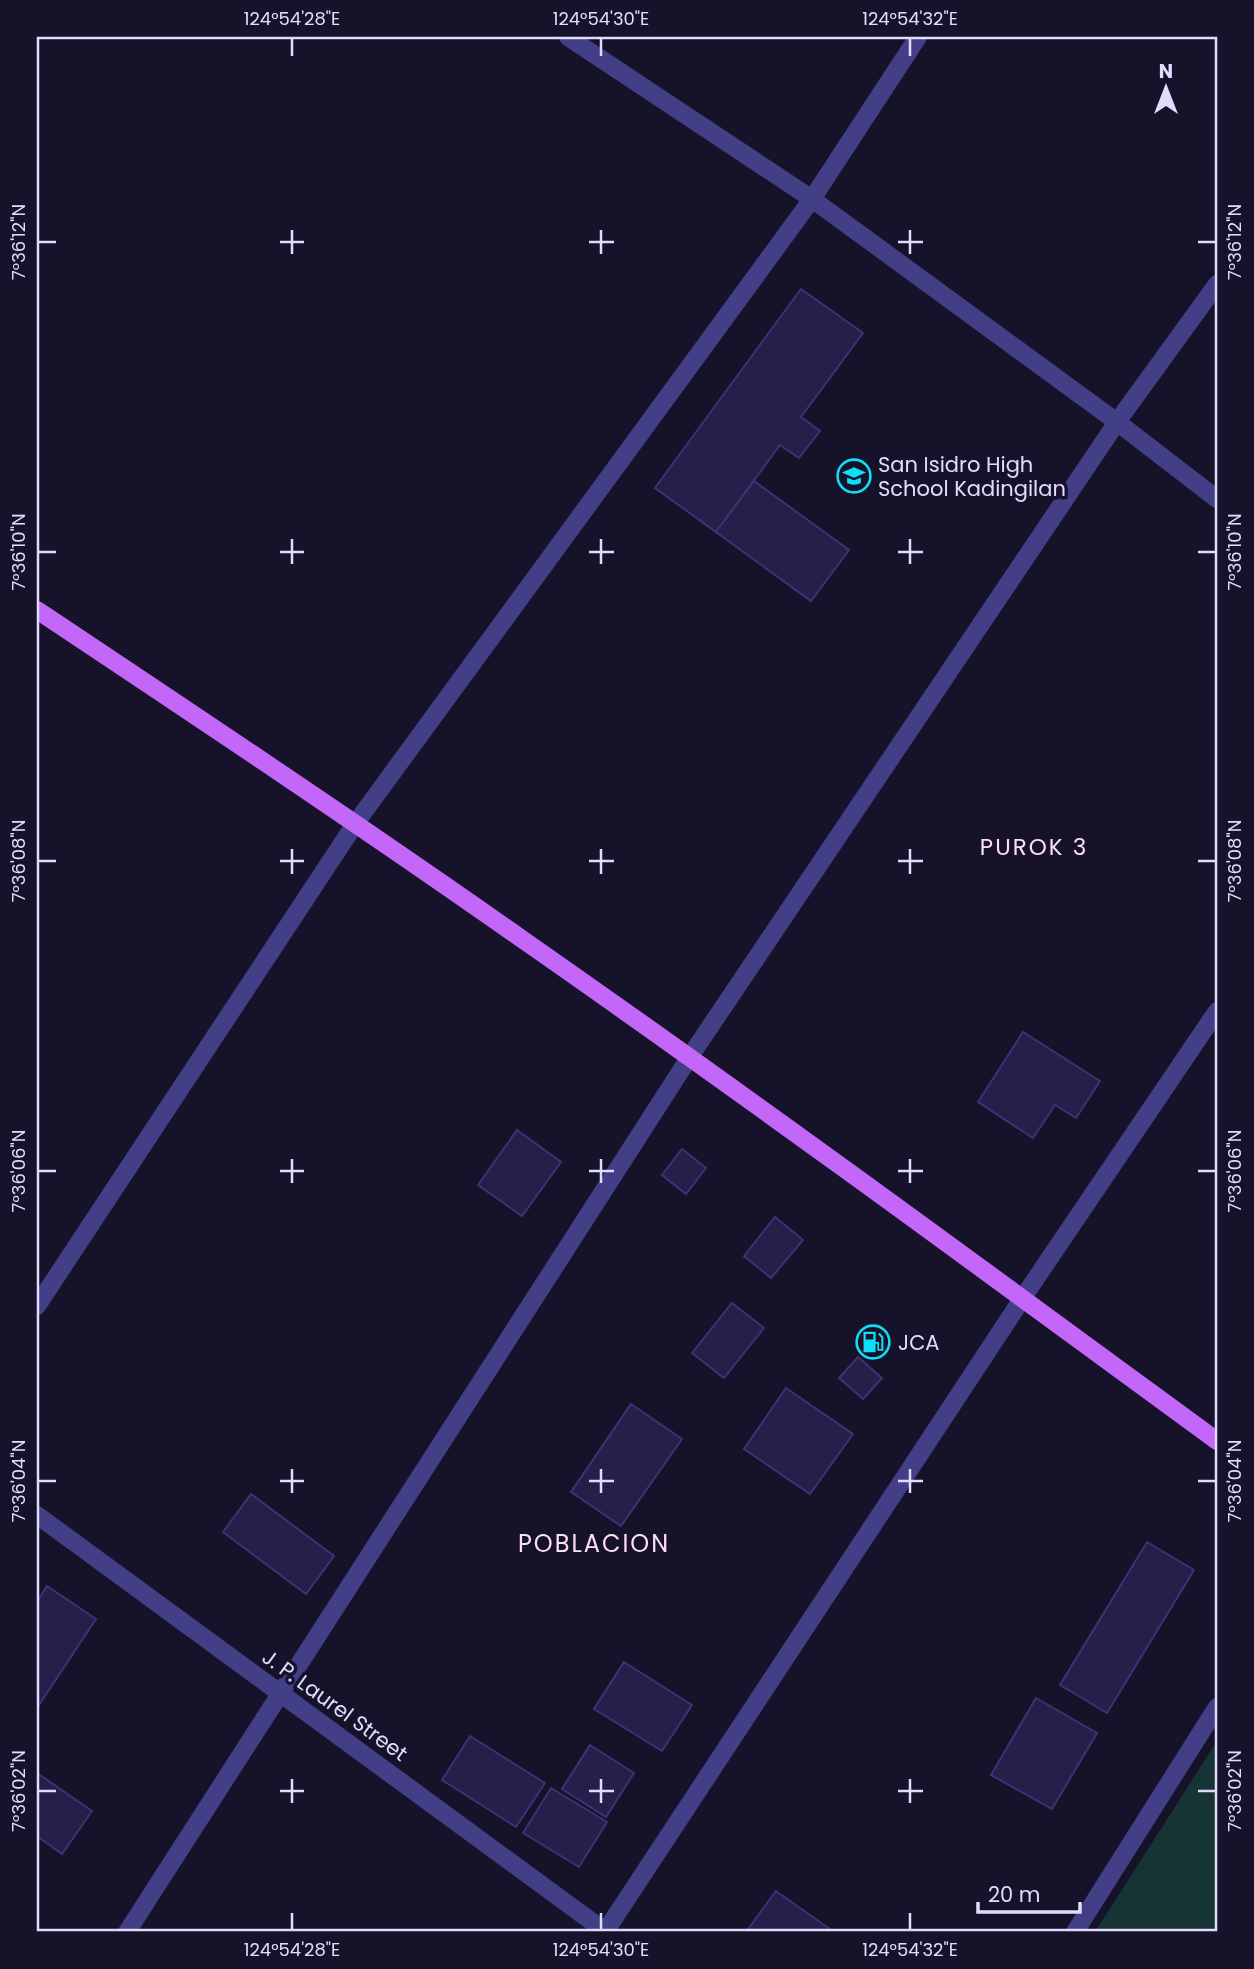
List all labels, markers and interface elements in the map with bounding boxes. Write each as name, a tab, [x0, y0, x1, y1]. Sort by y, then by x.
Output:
text: 124°54'28"E	[244, 6, 340, 31]
text: 124°54'30"E	[553, 6, 649, 31]
text: 124°54'32"E	[862, 6, 958, 31]
north arrow	[1132, 52, 1202, 122]
text: N	[1159, 58, 1173, 85]
text: 7°36'12"N	[6, 204, 31, 280]
text: 7°36'12"N	[1222, 204, 1247, 280]
place label: San Isidro High School Kadingilan	[878, 450, 1066, 503]
school or university icon: San Isidro High School Kadingilan	[835, 457, 873, 495]
text: 7°36'10"N	[6, 513, 31, 591]
text: 7°36'10"N	[1222, 513, 1247, 591]
text: 7°36'08"N	[6, 820, 31, 902]
text: 7°36'08"N	[1222, 820, 1247, 902]
district label: PUROK 3	[980, 831, 1088, 863]
text: 7°36'06"N	[6, 1130, 31, 1212]
text: 7°36'06"N	[1222, 1130, 1247, 1212]
fuel station icon: JCA	[854, 1323, 892, 1361]
place label: JCA	[898, 1328, 940, 1357]
text: 7°36'04"N	[6, 1440, 31, 1522]
text: 7°36'04"N	[1222, 1440, 1247, 1522]
district label: POBLACION	[518, 1527, 670, 1560]
street label: J. P. Laurel Street	[256, 1642, 414, 1768]
text: 7°36'02"N	[6, 1750, 31, 1832]
text: 7°36'02"N	[1222, 1750, 1247, 1832]
scale bar	[978, 1871, 1079, 1915]
text: 20 m	[988, 1880, 1041, 1909]
text: 124°54'28"E	[244, 1937, 340, 1962]
text: 124°54'30"E	[553, 1937, 649, 1962]
text: 124°54'32"E	[862, 1937, 958, 1962]

